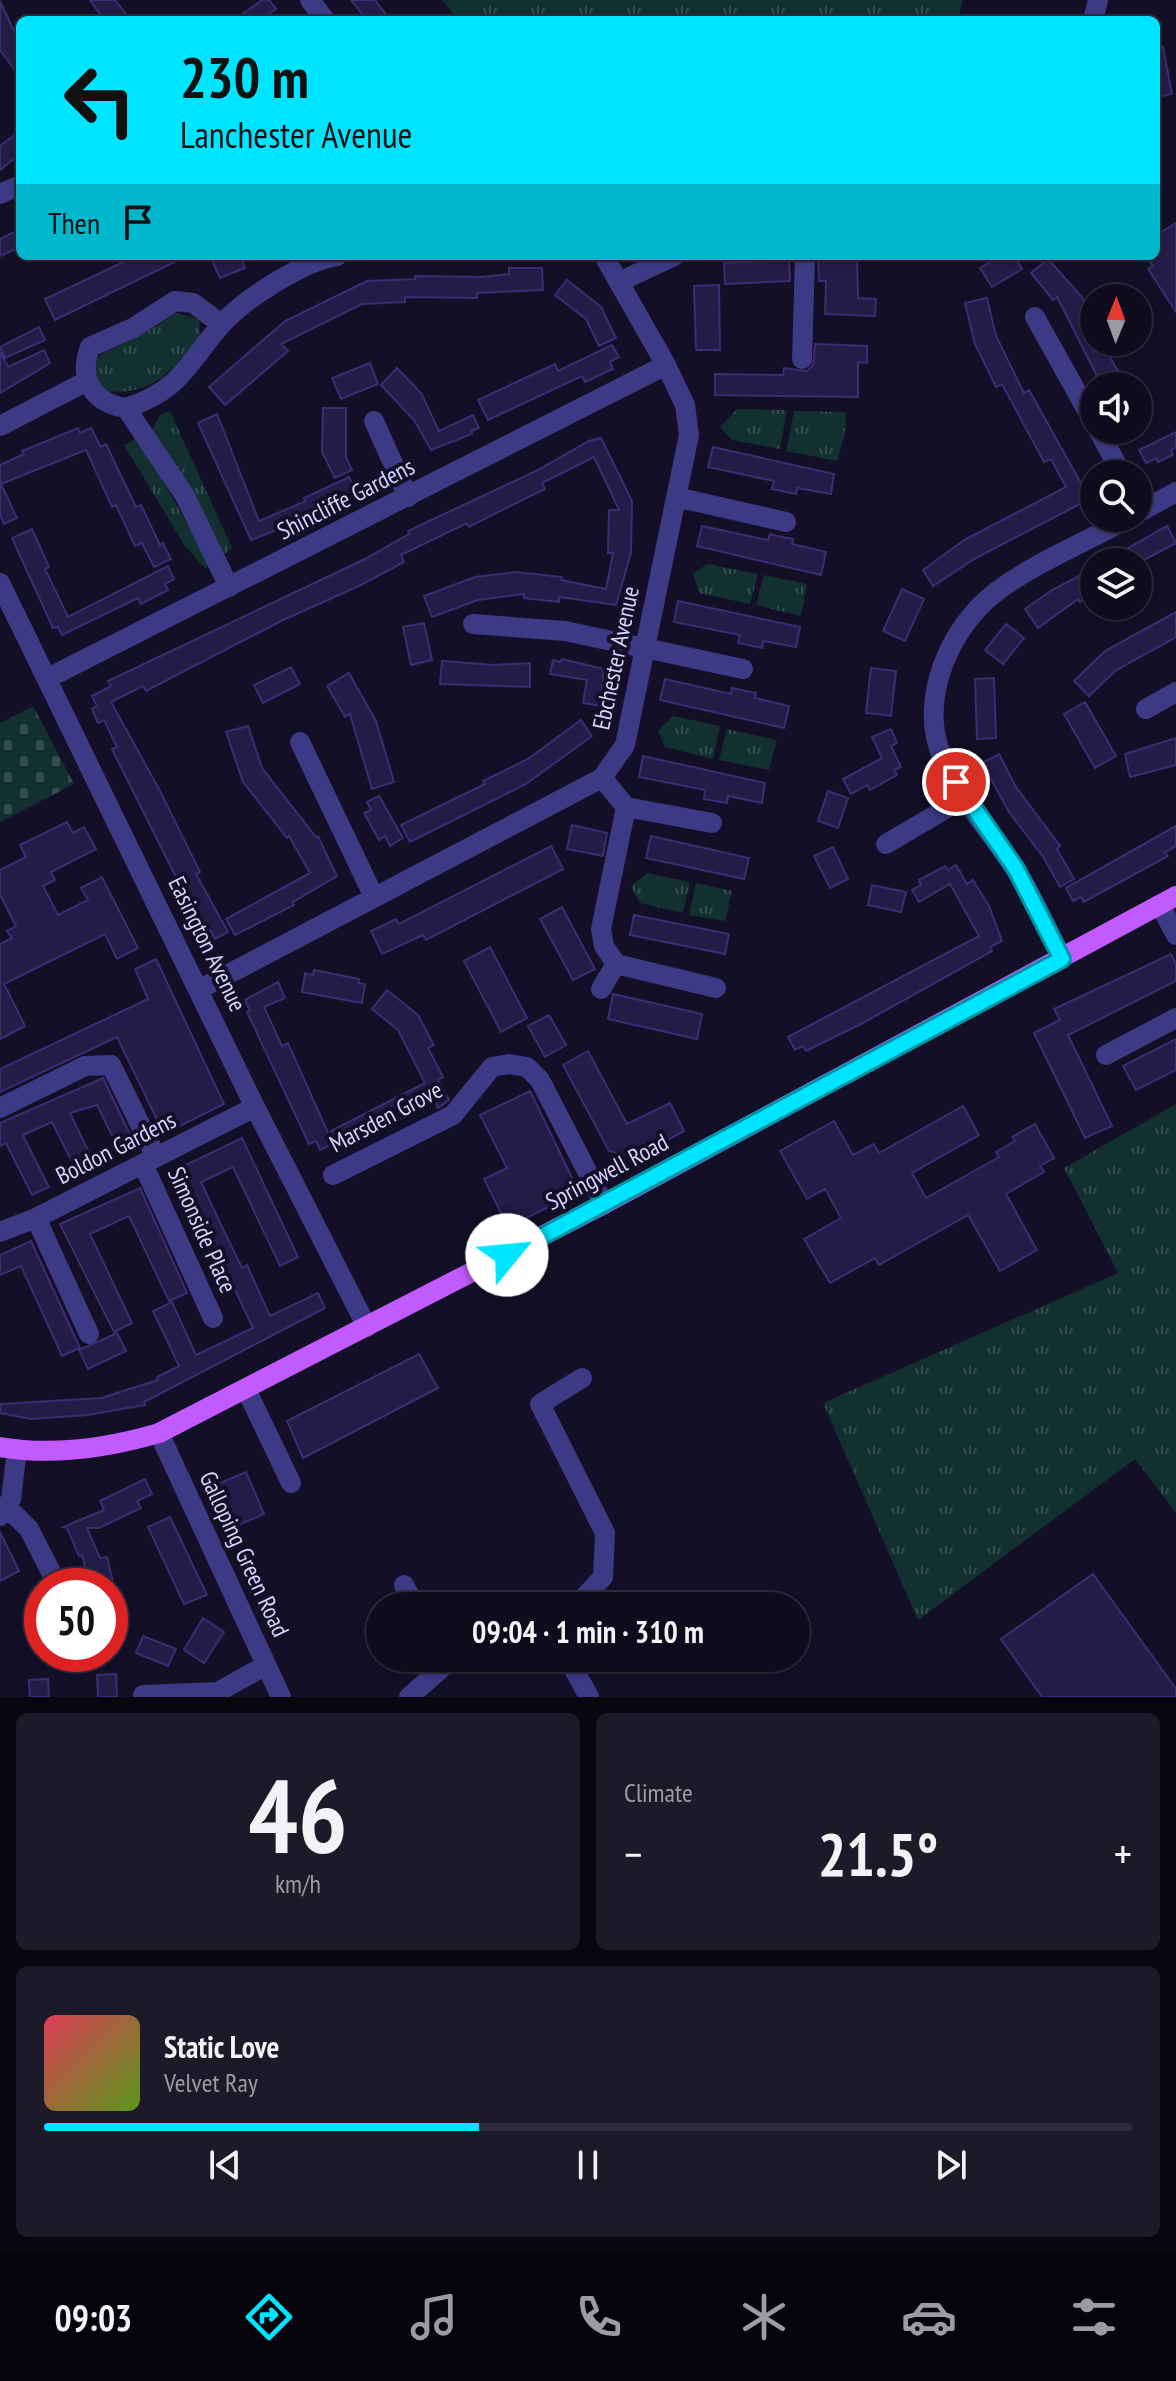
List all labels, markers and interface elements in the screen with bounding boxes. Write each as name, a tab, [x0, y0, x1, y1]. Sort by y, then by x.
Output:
text: 230 m	[180, 41, 309, 113]
icon: left	[48, 48, 152, 152]
text: Lanchester Avenue	[180, 111, 412, 158]
icon: arrive	[116, 200, 160, 244]
text: Then	[48, 203, 100, 242]
north arrow	[1080, 284, 1152, 356]
map controls	[1080, 284, 1152, 620]
button: sound	[1080, 372, 1152, 444]
street label: Shincliffe Gardens	[272, 451, 420, 546]
button: search	[1080, 460, 1152, 532]
button: layers	[1080, 548, 1152, 620]
street label: Ebchester Avenue	[585, 583, 646, 732]
pin	[922, 748, 990, 816]
icon: arrive	[934, 760, 978, 804]
street label: Easington Avenue	[161, 871, 254, 1016]
street label: Marsden Grove	[324, 1074, 447, 1159]
street label: Boldon Gardens	[51, 1104, 181, 1191]
street label: Springwell Road	[540, 1126, 673, 1217]
street label: Simonside Place	[161, 1162, 244, 1298]
position arrow	[465, 1213, 549, 1297]
street label: Galloping Green Road	[193, 1466, 296, 1642]
speed limit sign: 50	[24, 1568, 128, 1672]
text: 09:04 · 1 min · 310 m	[472, 1612, 704, 1651]
text: 46	[248, 1747, 348, 1882]
text: Climate	[624, 1776, 693, 1809]
text: 21.5°	[818, 1815, 938, 1893]
text: −	[624, 1825, 642, 1882]
text: +	[1114, 1825, 1132, 1882]
text: km/h	[275, 1867, 321, 1900]
text: Static Love	[164, 2027, 279, 2066]
text: Velvet Ray	[164, 2066, 258, 2099]
icon: previous	[203, 2143, 247, 2187]
icon: pause	[566, 2143, 610, 2187]
icon: next	[929, 2143, 973, 2187]
icon: directions	[241, 2289, 297, 2345]
icon: music	[406, 2289, 462, 2345]
icon: phone	[571, 2289, 627, 2345]
icon: climate	[736, 2289, 792, 2345]
icon: car	[901, 2289, 957, 2345]
icon: filters	[1066, 2289, 1122, 2345]
text: 09:03	[54, 2294, 132, 2341]

